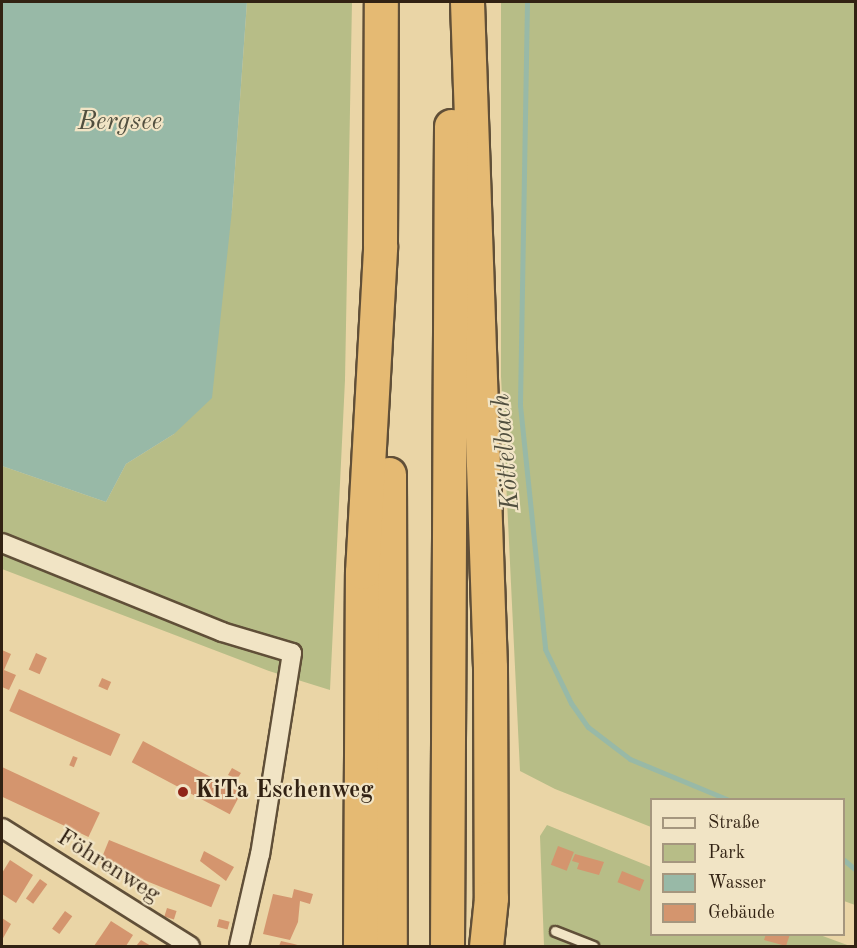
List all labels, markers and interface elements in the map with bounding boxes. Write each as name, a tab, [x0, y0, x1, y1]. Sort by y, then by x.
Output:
water label: Bergsee	[78, 107, 162, 139]
water label: Köttelbach	[486, 392, 528, 512]
place label: KiTa Eschenweg	[195, 778, 374, 806]
marker: KiTa Eschenweg	[176, 785, 190, 799]
legend	[650, 798, 845, 936]
text: Straße	[708, 814, 759, 832]
street label: Föhrenweg	[51, 824, 165, 910]
text: Park	[708, 844, 745, 862]
text: Wasser	[708, 874, 766, 892]
text: Gebäude	[708, 904, 775, 922]

